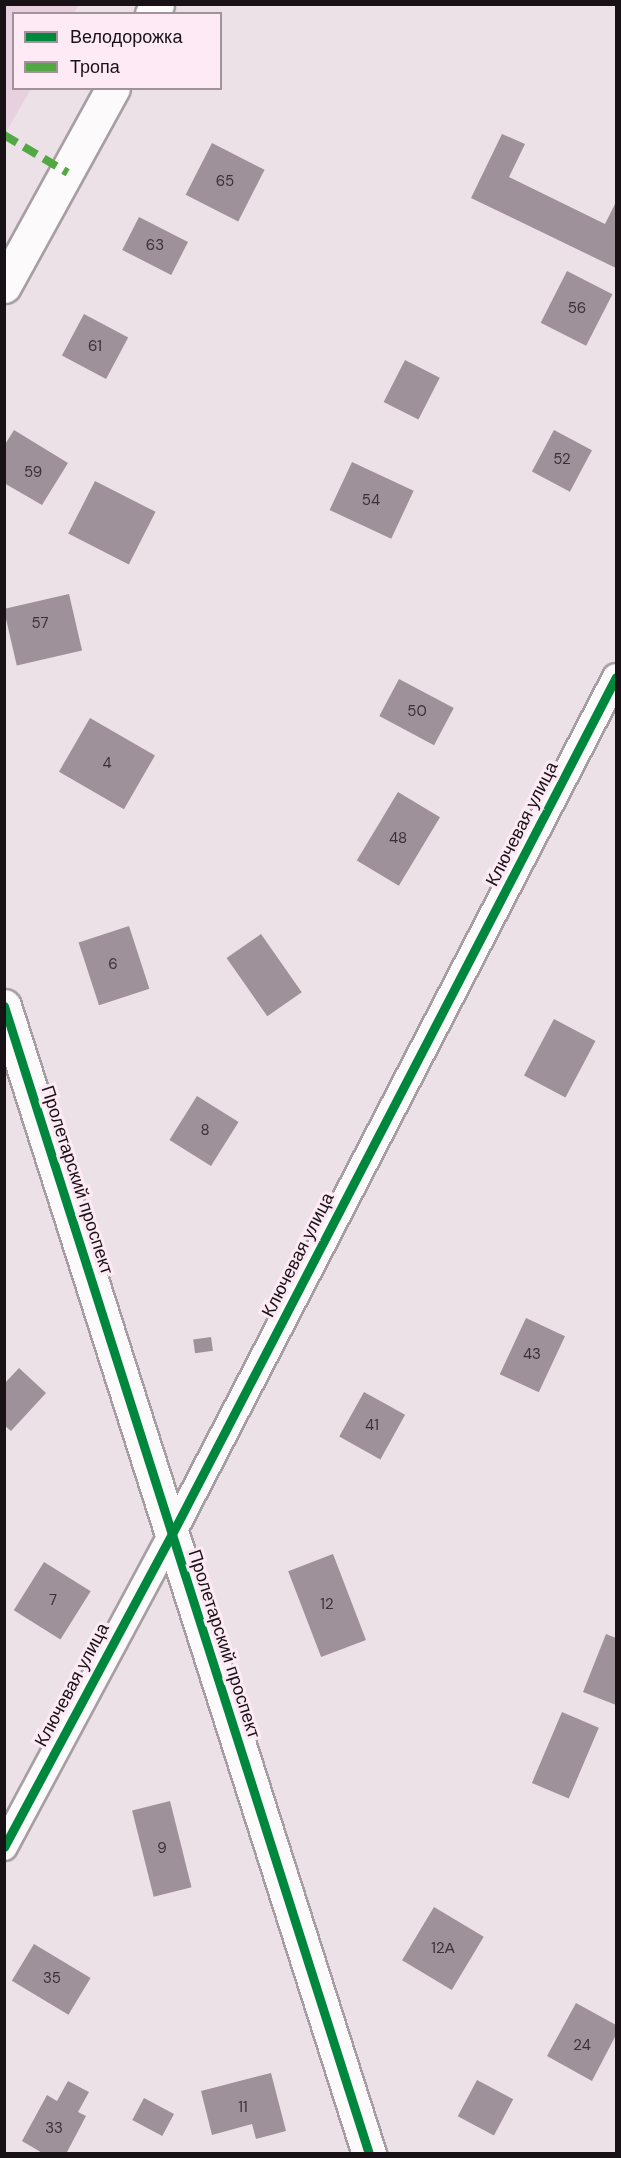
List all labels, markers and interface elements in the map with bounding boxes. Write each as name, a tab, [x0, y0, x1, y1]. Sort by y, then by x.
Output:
legend	[12, 12, 222, 90]
text: Велодорожка	[70, 25, 182, 49]
text: Тропа	[70, 55, 120, 79]
house number: 65	[216, 173, 234, 191]
house number: 63	[146, 237, 164, 255]
house number: 56	[568, 300, 586, 318]
house number: 61	[88, 338, 102, 356]
house number: 52	[553, 451, 571, 469]
house number: 59	[24, 464, 42, 482]
house number: 54	[362, 492, 380, 510]
house number: 57	[32, 615, 48, 633]
house number: 50	[407, 703, 427, 721]
house number: 4	[102, 755, 112, 773]
street label: Ключевая улица	[481, 758, 563, 890]
house number: 48	[389, 830, 407, 848]
house number: 6	[108, 956, 118, 974]
street label: Пролетарский проспект	[36, 1083, 118, 1277]
house number: 8	[200, 1122, 210, 1140]
street label: Ключевая улица	[257, 1189, 339, 1321]
house number: 43	[523, 1346, 541, 1364]
house number: 41	[365, 1417, 379, 1435]
street label: Пролетарский проспект	[183, 1547, 265, 1741]
house number: 7	[49, 1592, 57, 1610]
house number: 12	[320, 1596, 334, 1614]
street label: Ключевая улица	[30, 1620, 114, 1750]
house number: 9	[157, 1840, 167, 1858]
house number: 12А	[431, 1940, 455, 1958]
house number: 35	[43, 1970, 61, 1988]
house number: 24	[573, 2037, 591, 2055]
house number: 11	[238, 2099, 248, 2117]
house number: 33	[45, 2120, 63, 2138]

